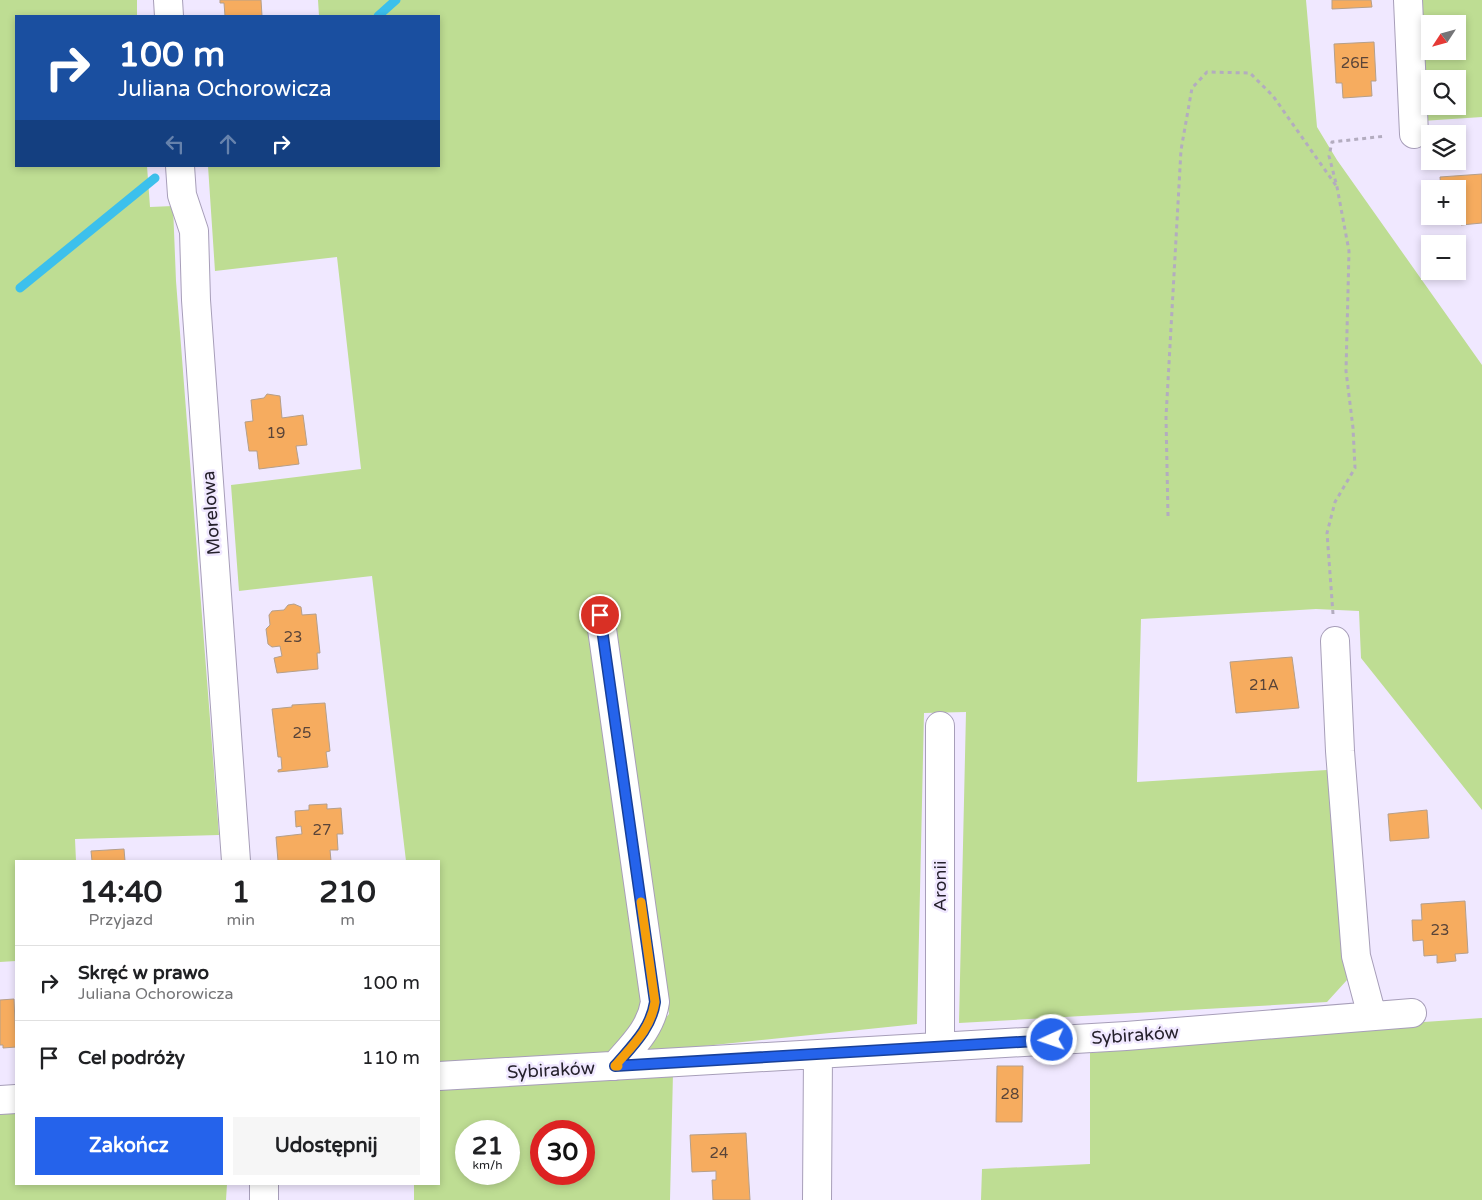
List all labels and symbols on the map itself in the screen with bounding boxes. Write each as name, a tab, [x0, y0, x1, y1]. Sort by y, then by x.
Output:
north arrow	[1421, 15, 1466, 60]
house number: 26E	[1341, 54, 1369, 72]
house number: 19	[267, 424, 285, 442]
street label: Morelowa	[197, 470, 225, 556]
pin	[579, 594, 621, 636]
house number: 23	[284, 628, 302, 646]
house number: 21A	[1249, 676, 1279, 694]
house number: 25	[293, 724, 311, 742]
house number: 27	[313, 821, 331, 839]
street label: Aronii	[929, 861, 951, 911]
house number: 23	[1431, 921, 1449, 939]
position arrow	[1025, 1013, 1077, 1065]
street label: Sybiraków	[1090, 1021, 1180, 1049]
street label: Sybiraków	[507, 1057, 595, 1083]
house number: 28	[1001, 1085, 1019, 1103]
speed limit sign: 30	[530, 1120, 595, 1185]
house number: 24	[710, 1144, 728, 1162]

